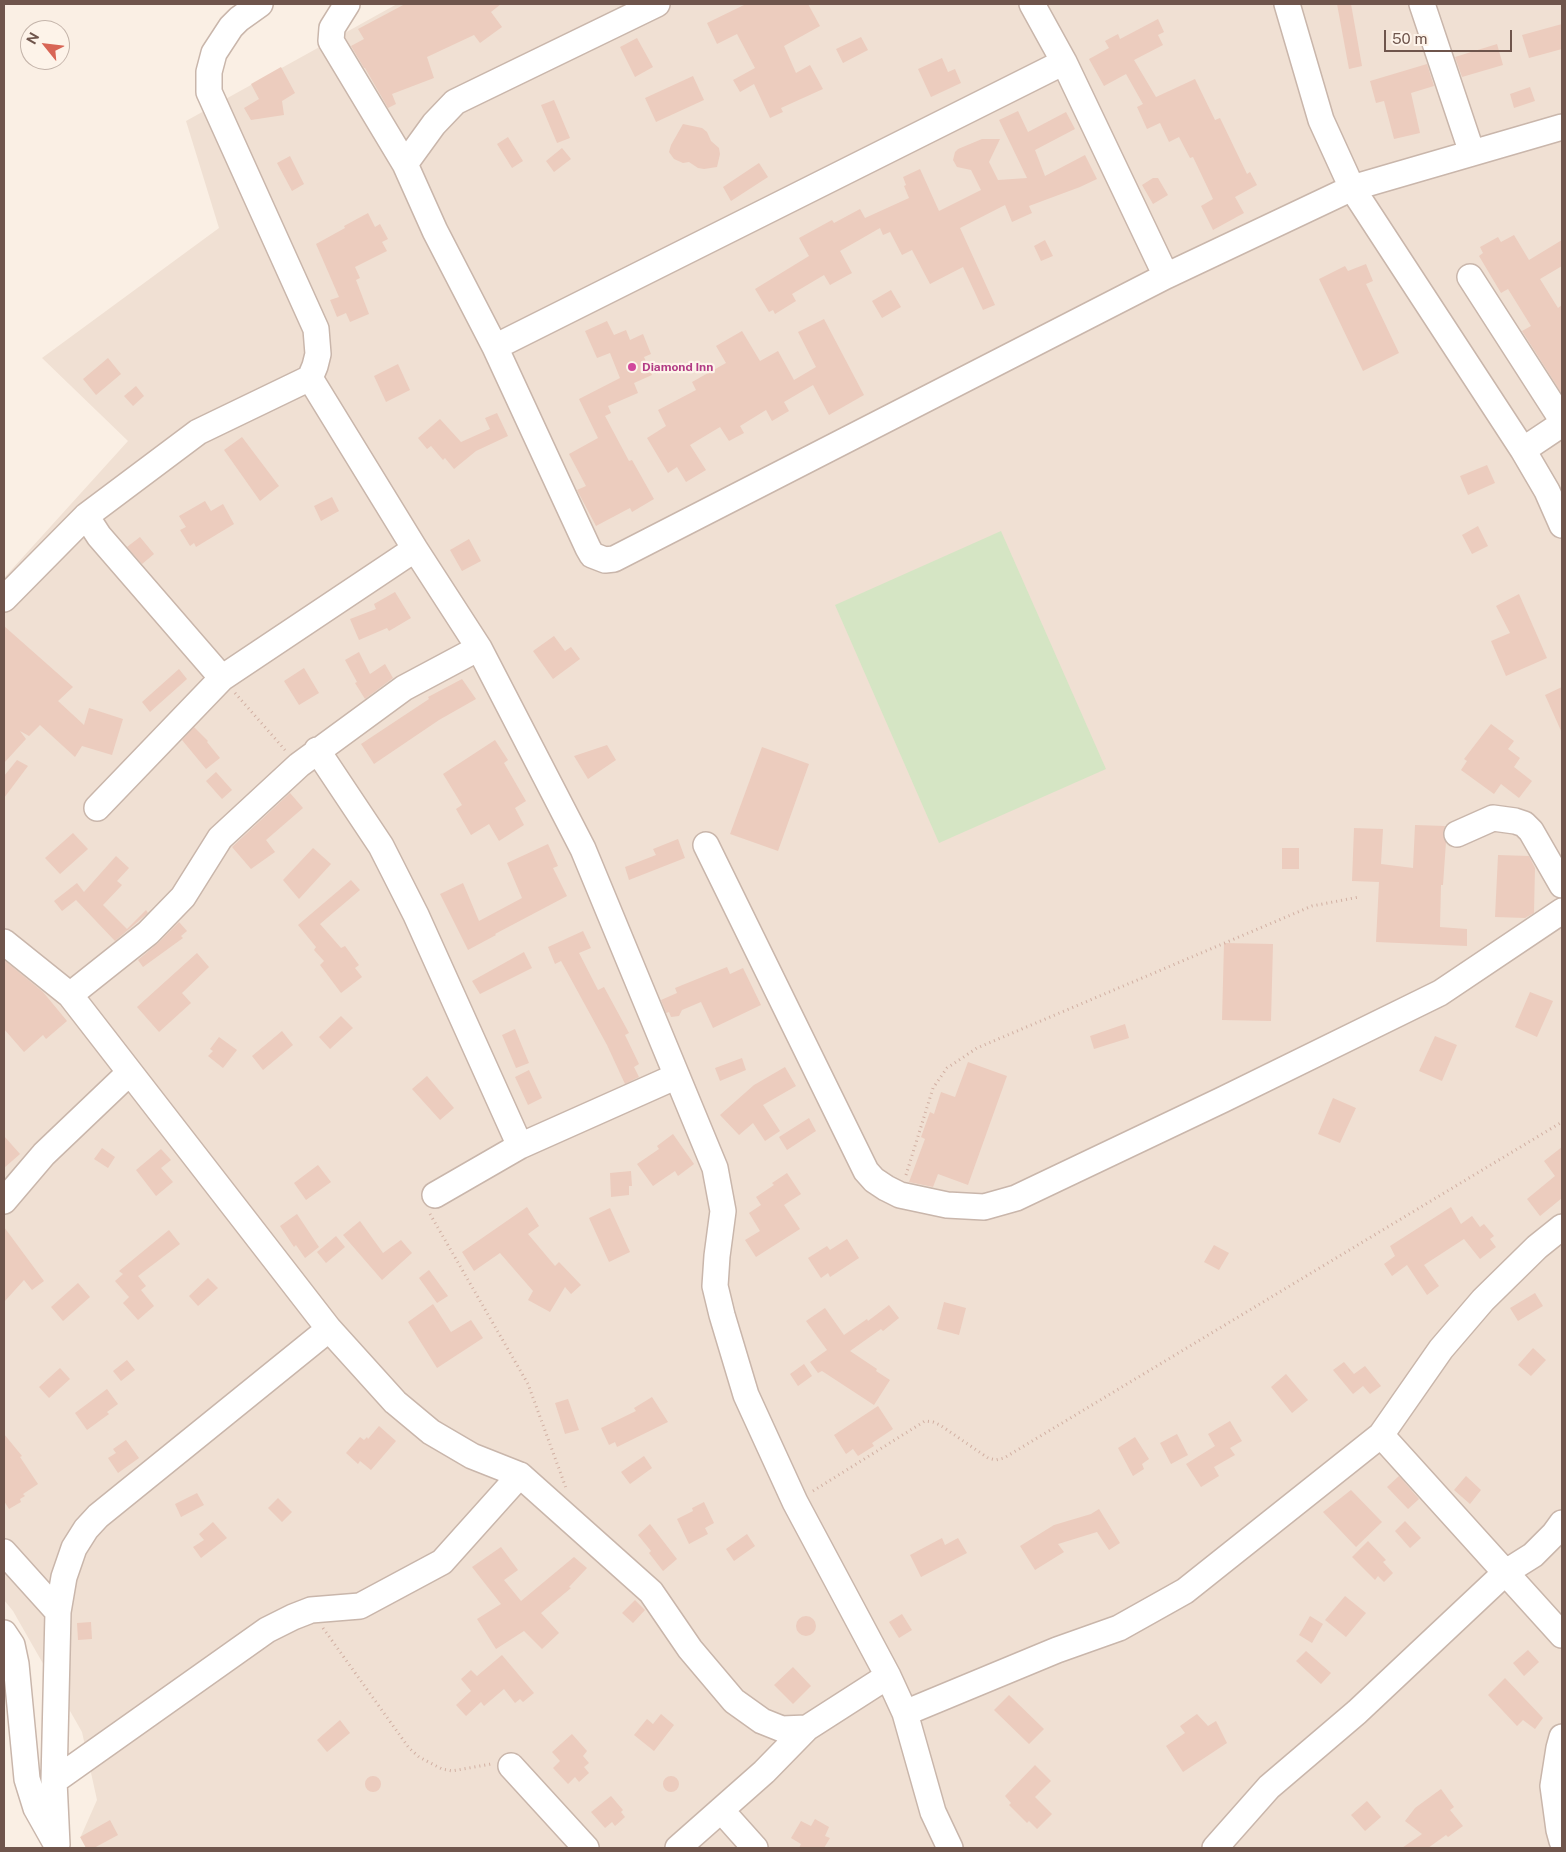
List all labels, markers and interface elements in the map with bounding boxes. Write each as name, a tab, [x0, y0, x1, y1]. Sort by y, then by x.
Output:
north arrow	[20, 20, 70, 70]
scale bar	[1386, 20, 1514, 52]
text: N	[23, 30, 42, 47]
text: 50 m	[1392, 30, 1427, 47]
place label: Diamond Inn	[642, 360, 713, 374]
marker: Diamond Inn	[626, 361, 638, 373]

